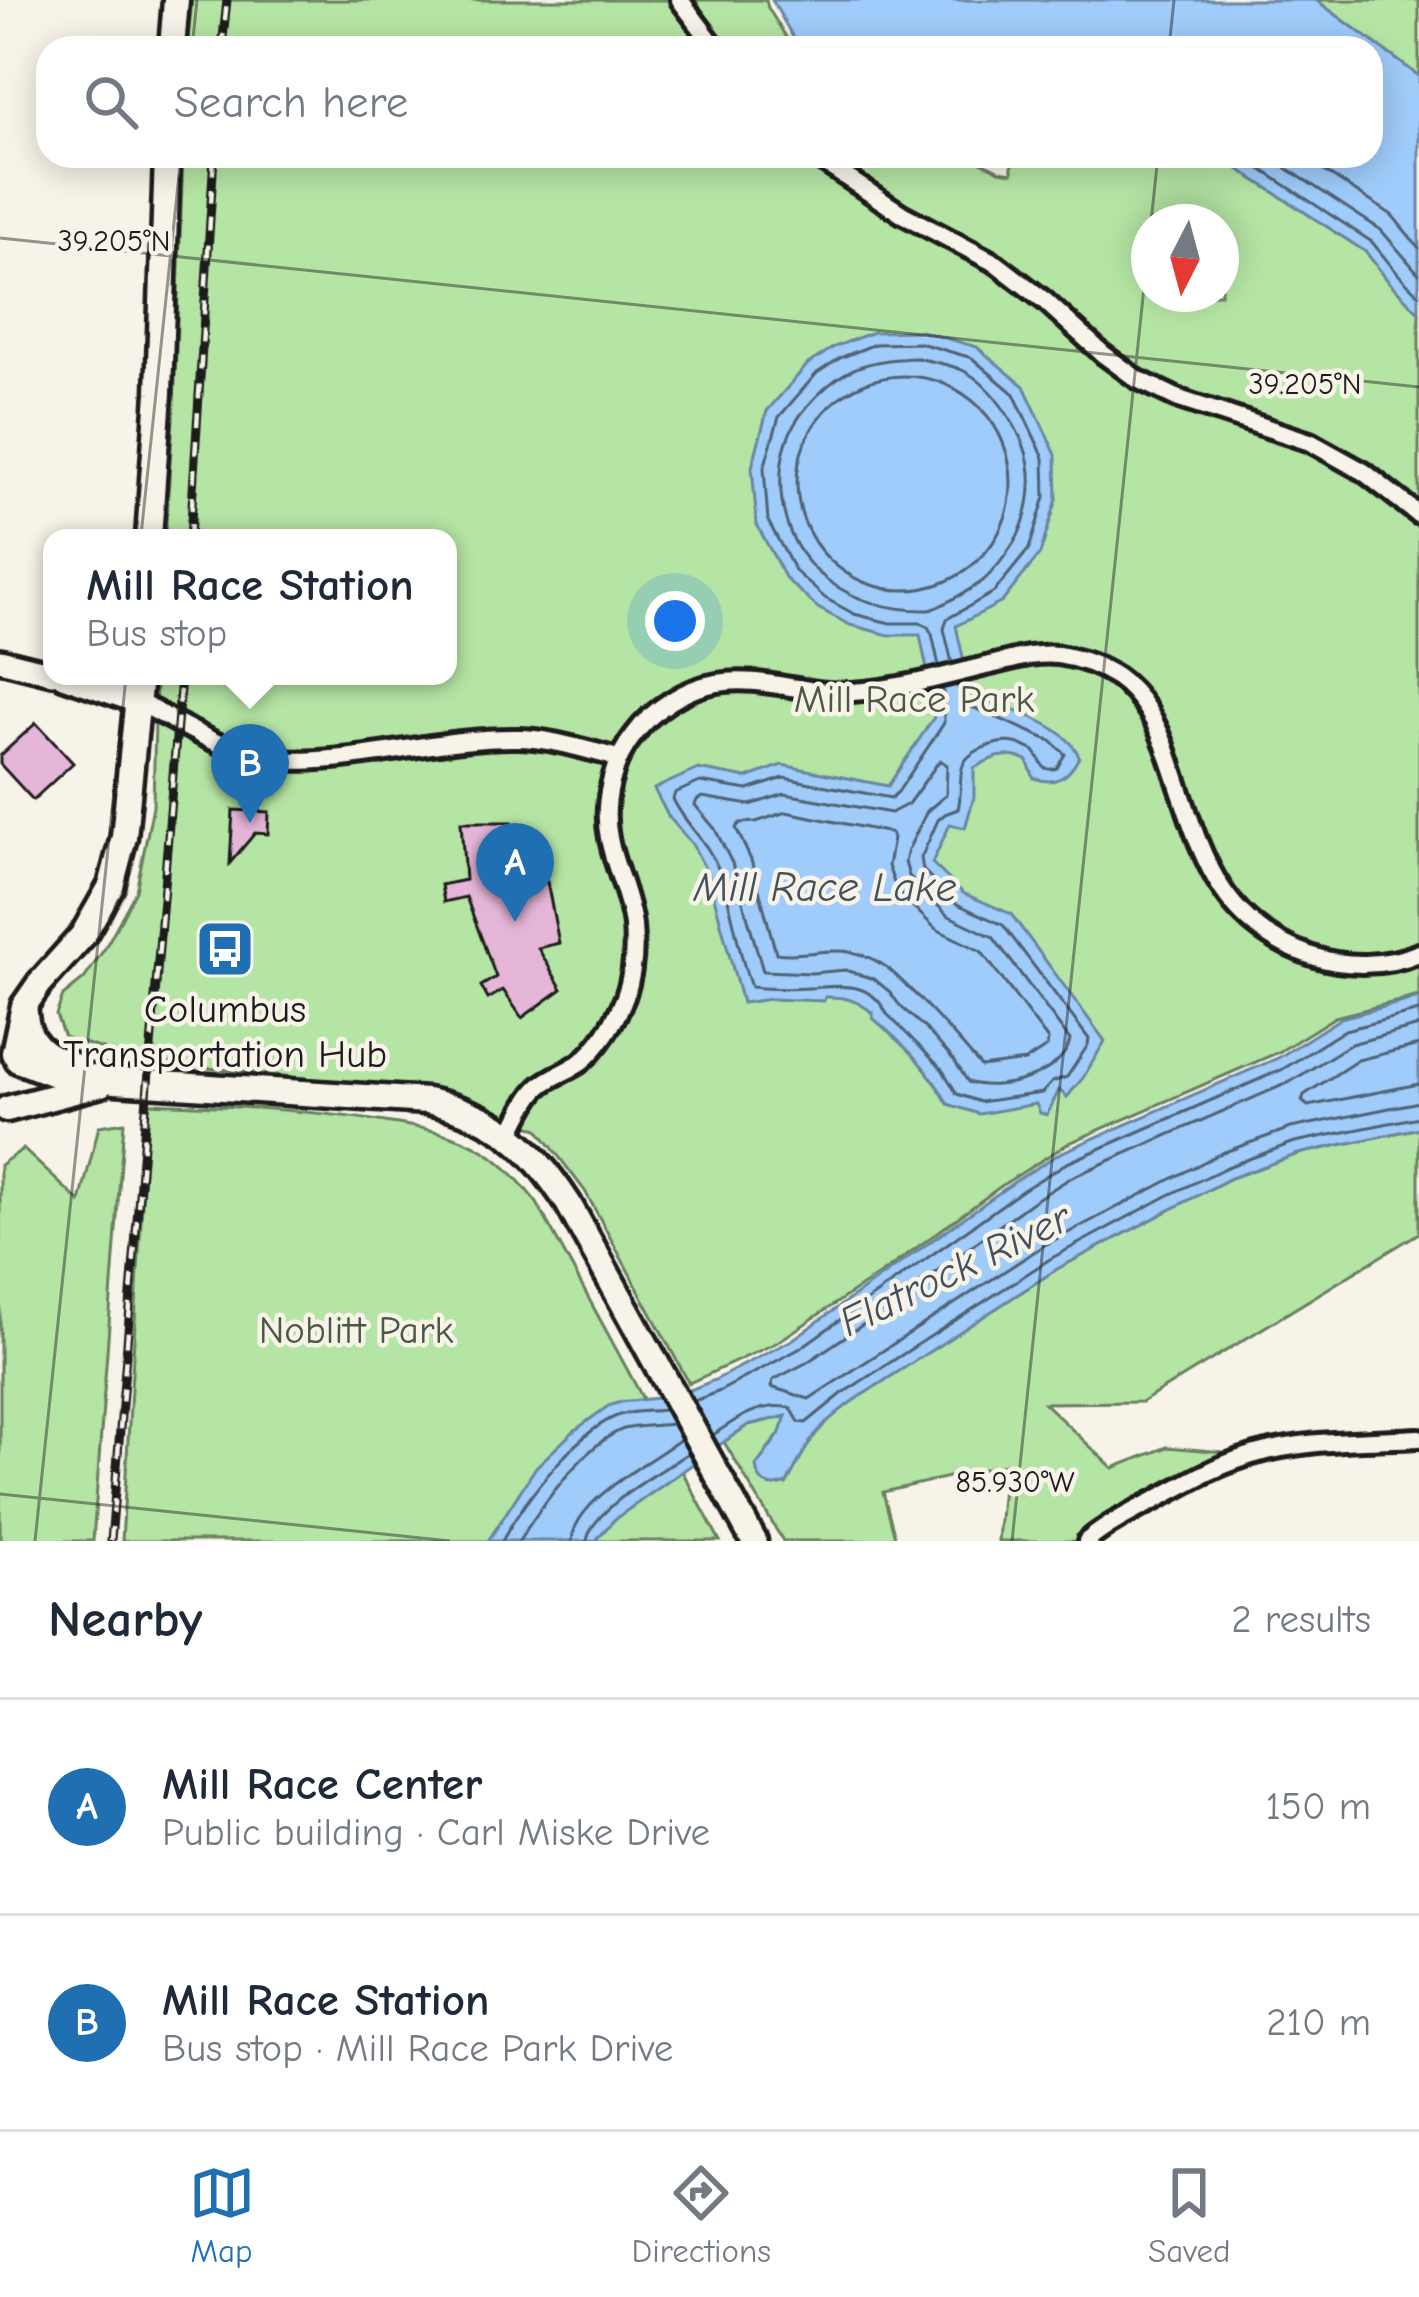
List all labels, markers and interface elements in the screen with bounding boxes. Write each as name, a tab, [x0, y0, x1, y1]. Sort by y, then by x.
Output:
search box	[36, 36, 1383, 168]
icon: search	[78, 69, 144, 135]
text: Search here	[174, 76, 408, 128]
north arrow	[1131, 204, 1239, 312]
text: 39.205°N	[57, 224, 171, 259]
text: 39.205°N	[1248, 367, 1362, 402]
popup	[43, 529, 457, 685]
text: Mill Race Station	[86, 559, 414, 611]
your location	[645, 591, 705, 651]
text: Bus stop	[86, 611, 227, 656]
park label: Mill Race Park	[794, 677, 1034, 722]
pin: B	[211, 724, 289, 823]
pin: A	[476, 823, 554, 922]
water label: Mill Race Lake	[692, 863, 957, 912]
bus stop icon: Columbus Transportation Hub	[194, 918, 256, 980]
place label: Columbus Transportation Hub	[63, 987, 387, 1077]
water label: Flatrock River	[832, 1192, 1080, 1347]
park label: Noblitt Park	[259, 1308, 453, 1353]
text: 85.930°W	[955, 1465, 1075, 1500]
text: Nearby	[48, 1590, 202, 1649]
text: 2 results	[1231, 1597, 1371, 1642]
text: Mill Race Center	[162, 1758, 482, 1810]
text: A	[76, 1784, 98, 1829]
text: 150 m	[1265, 1784, 1371, 1829]
text: Public building · Carl Miske Drive	[162, 1810, 710, 1855]
text: Mill Race Station	[162, 1974, 489, 2026]
text: B	[75, 2000, 99, 2045]
text: 210 m	[1266, 2000, 1371, 2045]
text: Bus stop · Mill Race Park Drive	[162, 2026, 673, 2071]
tab: Map	[189, 2160, 255, 2270]
tab: Directions	[632, 2160, 771, 2270]
tab: Saved	[1148, 2160, 1230, 2270]

